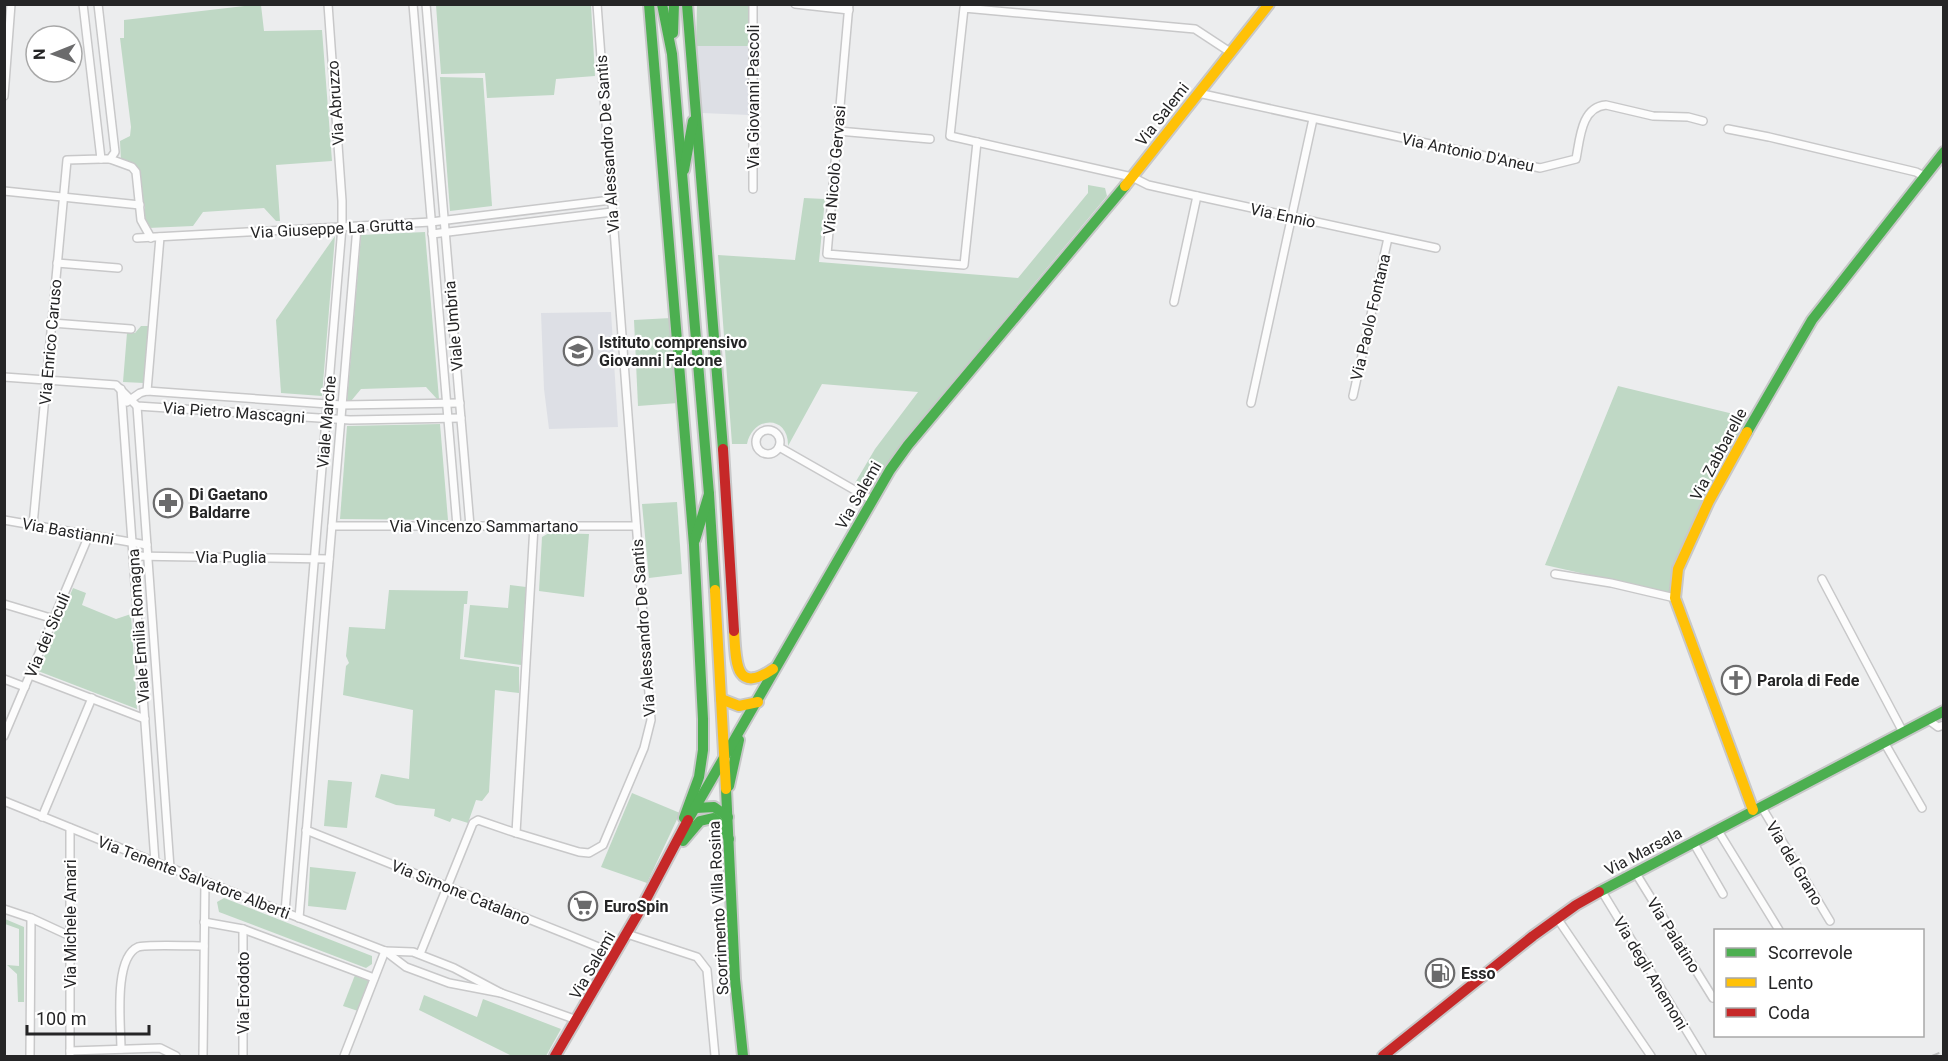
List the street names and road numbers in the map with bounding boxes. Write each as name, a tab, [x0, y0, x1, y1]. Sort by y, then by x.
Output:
street label: Via Giovanni Pascoli	[744, 25, 763, 169]
street label: Via Alessandro De Santis	[592, 54, 623, 234]
street label: Via Abruzzo	[323, 60, 348, 146]
street label: Via Salemi	[1132, 79, 1193, 150]
street label: Via Nicolò Gervasi	[819, 104, 850, 236]
street label: Via Antonio D'Aneu	[1400, 129, 1536, 176]
street label: Via Ennio	[1248, 199, 1317, 232]
street label: Via Giuseppe La Grutta	[250, 215, 414, 242]
street label: Via Paolo Fontana	[1347, 252, 1394, 382]
street label: Via Enrico Caruso	[36, 278, 65, 406]
street label: Viale Umbria	[440, 280, 467, 372]
street label: Viale Marche	[313, 375, 340, 469]
street label: Via Pietro Mascagni	[162, 398, 306, 427]
street label: Via Zabbarelle	[1686, 405, 1751, 504]
street label: Via Salemi	[831, 458, 885, 533]
street label: Via Bastianni	[20, 514, 115, 549]
street label: Via Vincenzo Sammartano	[390, 517, 578, 536]
street label: Via Alessandro De Santis	[628, 538, 659, 718]
street label: Viale Emilia Romagna	[124, 548, 153, 704]
street label: Via Puglia	[195, 548, 267, 567]
street label: Via dei Siculi	[21, 590, 74, 681]
street label: Via del Grano	[1762, 818, 1827, 909]
street label: Scorrimento Villa Rosina	[704, 820, 733, 996]
street label: Via Marsala	[1602, 823, 1685, 880]
street label: Via Tenente Salvatore Alberti	[95, 832, 293, 923]
street label: Via Simone Catalano	[389, 856, 533, 929]
street label: Via Michele Amari	[61, 859, 80, 989]
street label: Via Palatino	[1643, 894, 1704, 976]
street label: Via degli Anemoni	[1609, 913, 1692, 1033]
street label: Via Salemi	[565, 928, 619, 1003]
street label: Via Erodoto	[234, 952, 253, 1034]

